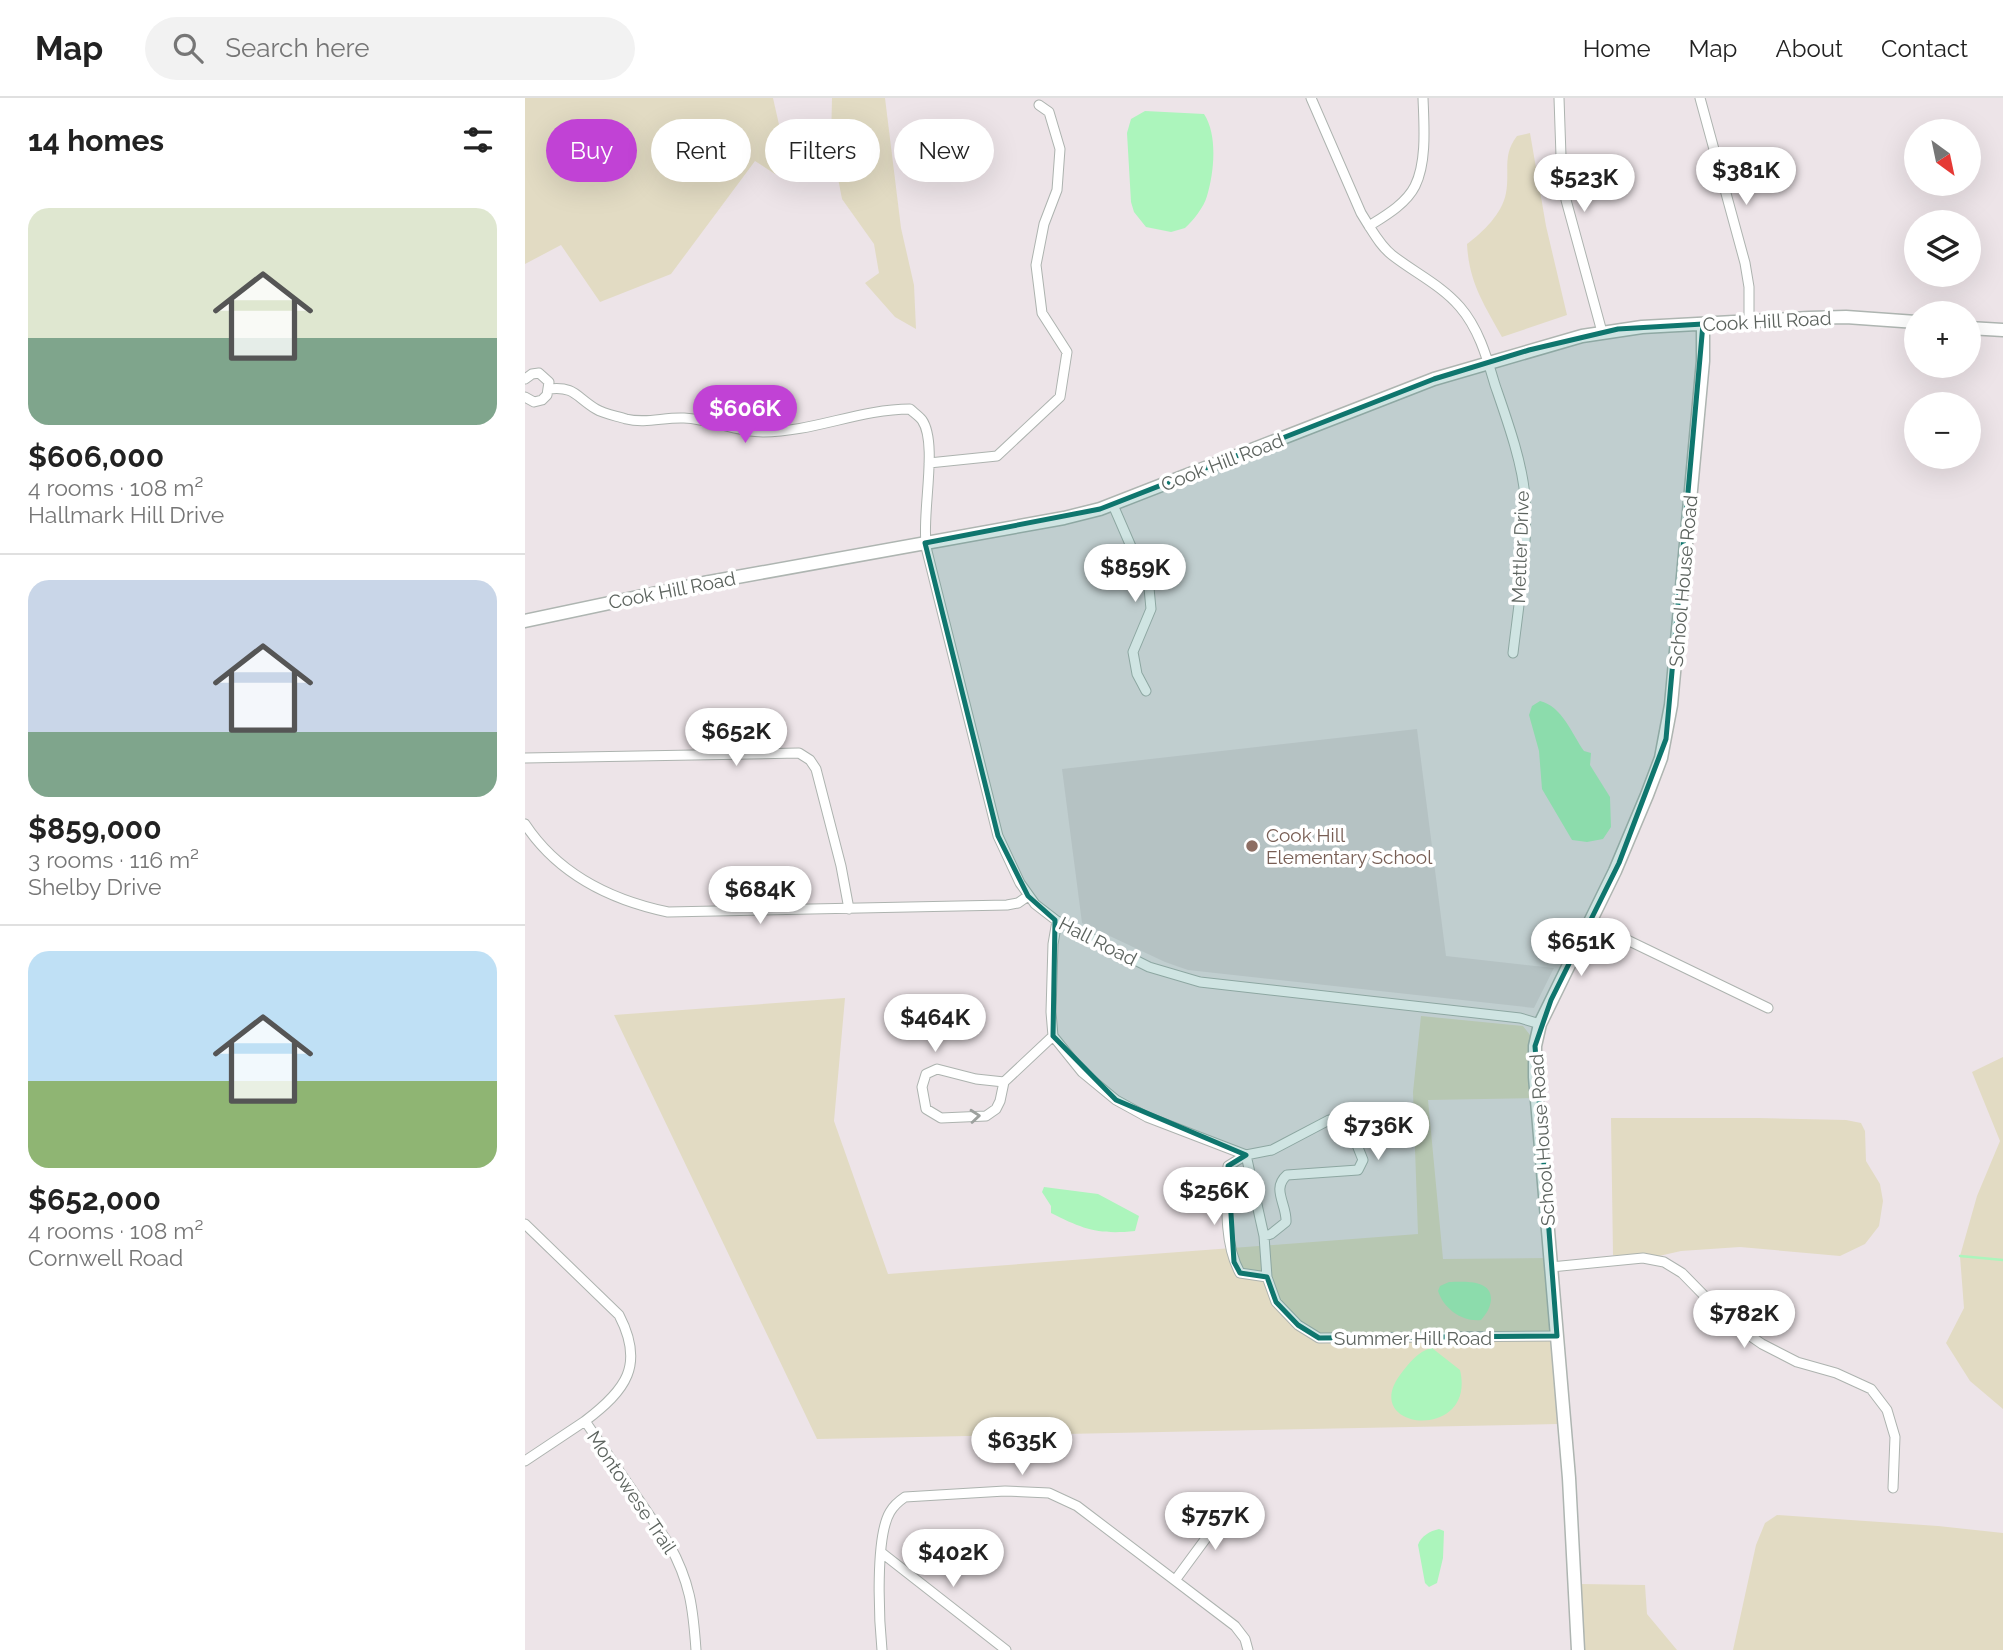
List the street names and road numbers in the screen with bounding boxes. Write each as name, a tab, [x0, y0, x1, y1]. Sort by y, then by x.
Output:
street label: Cook Hill Road	[1702, 307, 1832, 335]
street label: Cook Hill Road	[1158, 429, 1286, 495]
street label: Mettler Drive	[1507, 490, 1533, 604]
street label: School House Road	[1665, 494, 1701, 668]
street label: Cook Hill Road	[607, 567, 737, 613]
street label: Hall Road	[1055, 912, 1141, 970]
street label: School House Road	[1525, 1053, 1559, 1227]
street label: Summer Hill Road	[1334, 1327, 1492, 1349]
street label: Montowese Trail	[583, 1427, 682, 1558]

